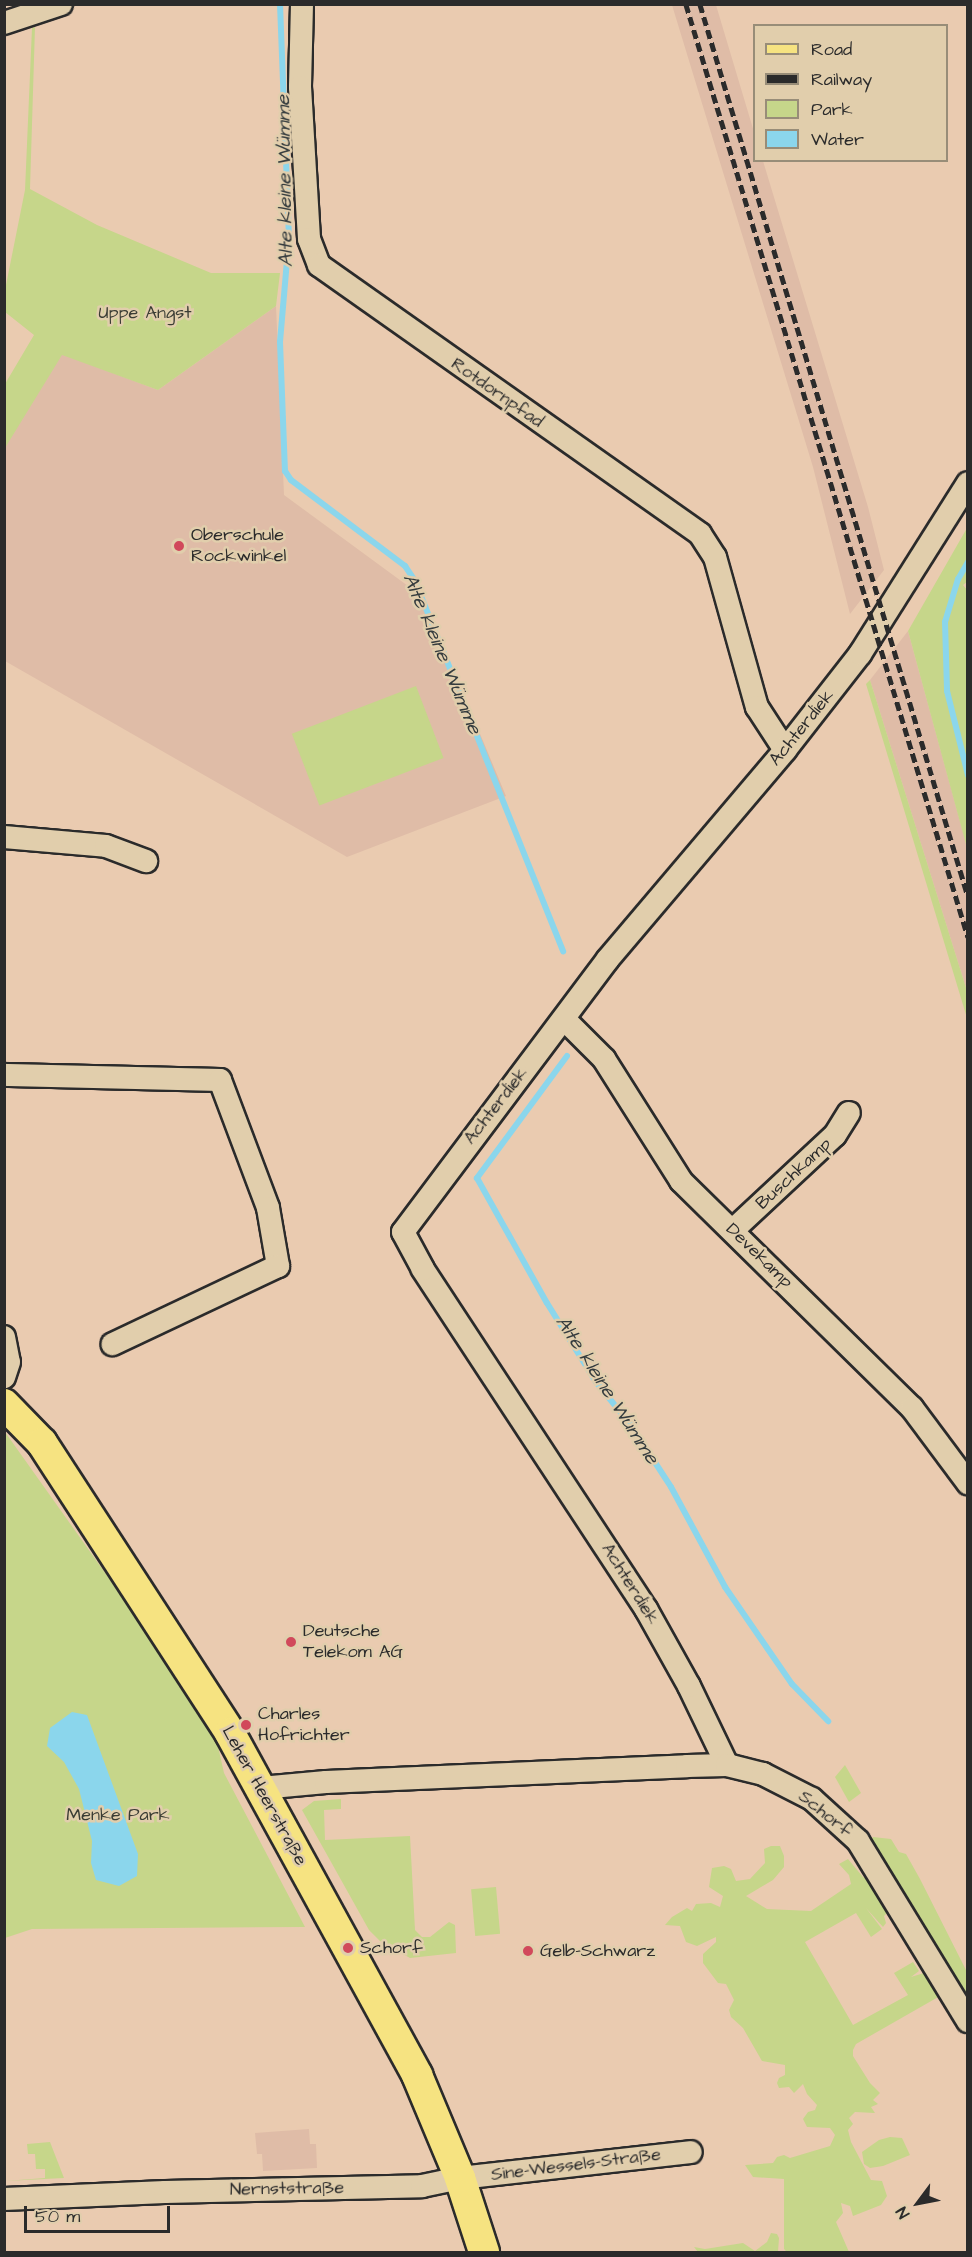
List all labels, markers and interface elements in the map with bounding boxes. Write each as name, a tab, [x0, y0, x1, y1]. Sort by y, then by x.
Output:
legend	[753, 24, 948, 162]
text: Road	[811, 37, 852, 62]
text: Railway	[811, 67, 872, 92]
water label: Alte kleine Wümme	[272, 95, 298, 267]
text: Park	[811, 97, 853, 122]
text: Water	[811, 127, 864, 152]
park label: Uppe Angst	[98, 302, 192, 324]
street label: Rotdornpfad	[447, 353, 547, 433]
place label: Oberschule Rockwinkel	[191, 525, 286, 568]
marker: Oberschule Rockwinkel	[172, 539, 186, 553]
water label: Alte kleine Wümme	[397, 570, 487, 738]
street label: Achterdiek	[765, 686, 839, 770]
street label: Achterdiek	[459, 1063, 533, 1149]
street label: Buschkamp	[752, 1134, 836, 1214]
street label: Devekamp	[721, 1219, 797, 1293]
water label: Alte kleine Wümme	[550, 1311, 664, 1469]
street label: Achterdiek	[597, 1539, 663, 1629]
place label: Deutsche Telekom AG	[303, 1621, 403, 1664]
marker: Deutsche Telekom AG	[284, 1635, 298, 1649]
place label: Charles Hofrichter	[258, 1704, 350, 1746]
marker: Charles Hofrichter	[239, 1718, 253, 1732]
street label: Leher Heerstraße	[217, 1722, 311, 1870]
street label: Schorf	[794, 1786, 856, 1842]
park label: Menke Park	[66, 1804, 170, 1826]
place label: Schorf	[360, 1937, 423, 1959]
place label: Gelb-Schwarz	[540, 1940, 655, 1962]
marker: Schorf	[341, 1941, 355, 1955]
marker: Gelb-Schwarz	[521, 1944, 535, 1958]
street label: Sine-Wessels-Straße	[490, 2144, 662, 2186]
north arrow	[888, 2173, 948, 2233]
street label: Nernststraße	[230, 2177, 344, 2201]
scale bar	[27, 2194, 172, 2232]
text: N	[891, 2202, 915, 2223]
text: 50 m	[35, 2204, 80, 2229]

